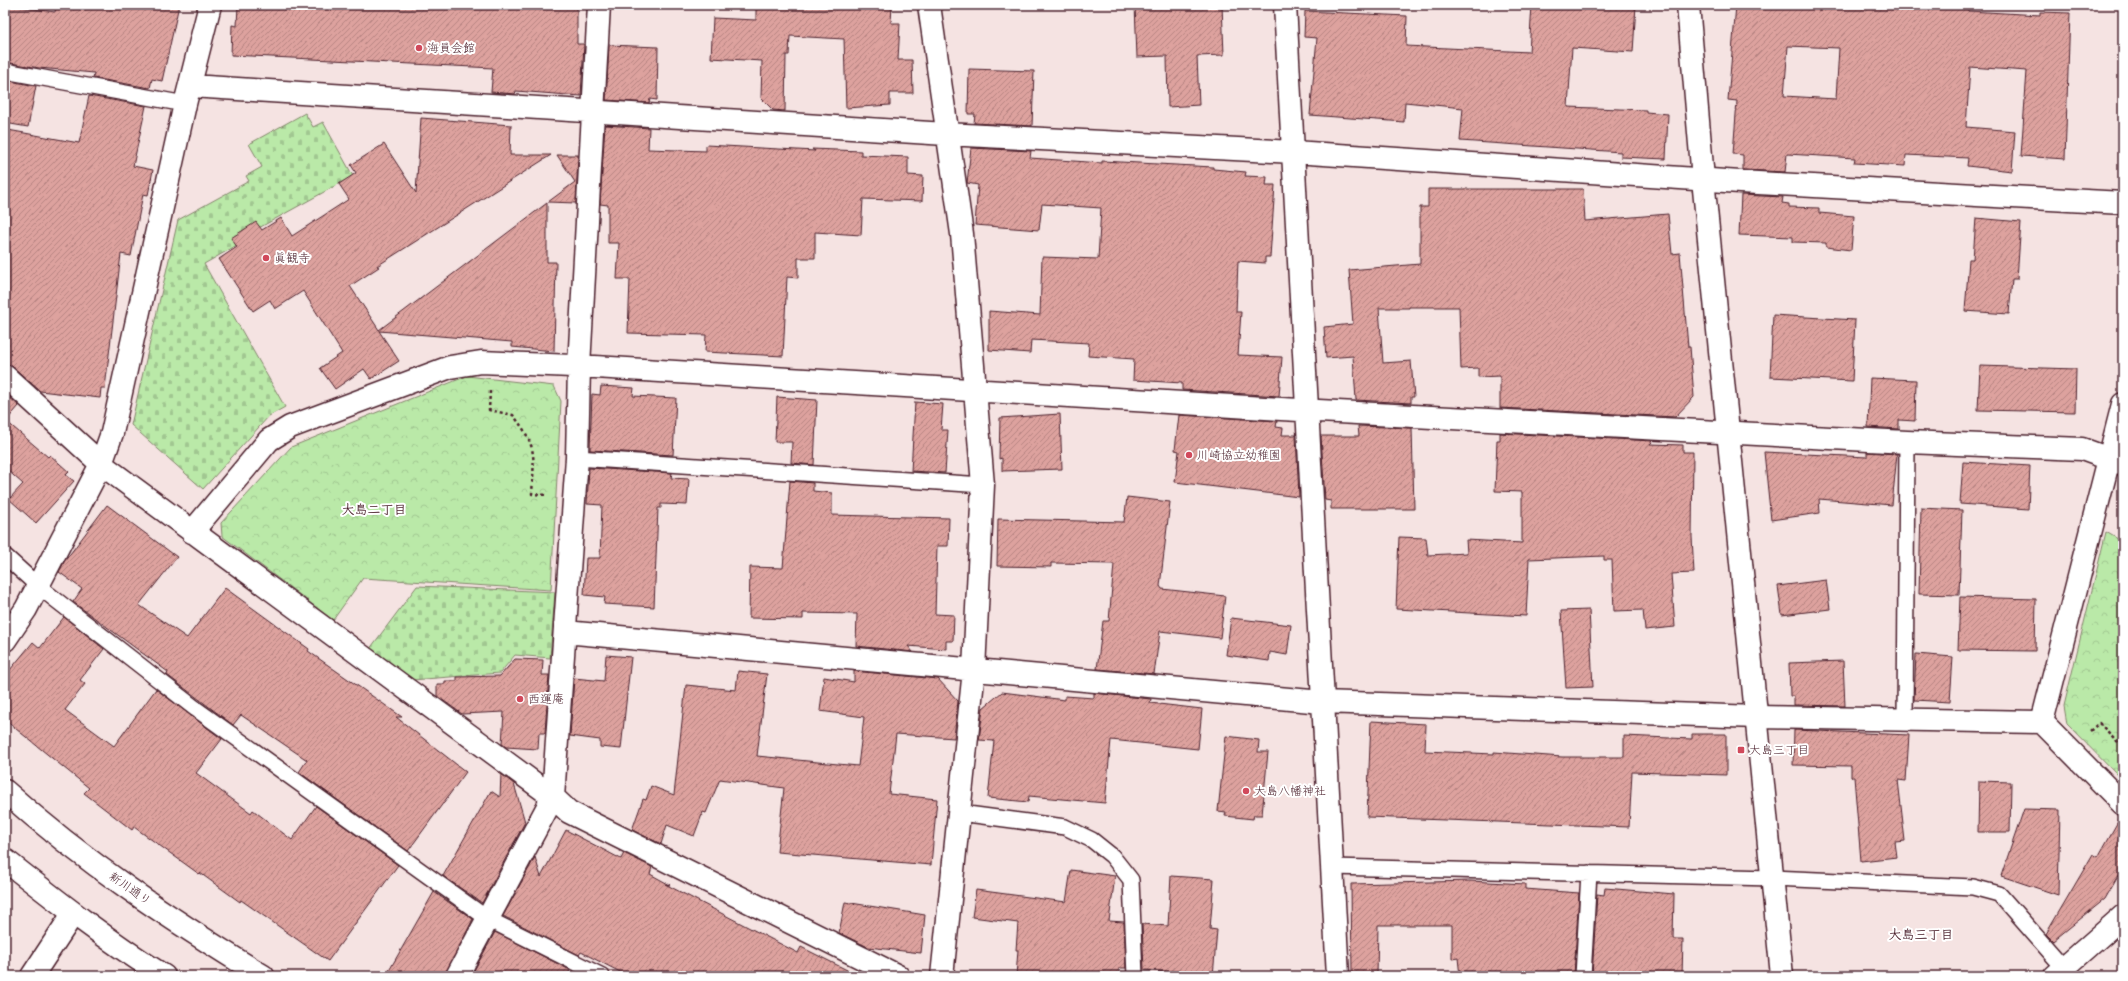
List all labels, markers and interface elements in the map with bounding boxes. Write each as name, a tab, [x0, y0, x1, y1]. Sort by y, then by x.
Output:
place label: 海員会館	[427, 40, 475, 57]
marker: 海員会館	[414, 43, 424, 53]
place label: 眞観寺	[274, 250, 310, 267]
marker: 眞観寺	[261, 253, 271, 263]
place label: 川崎協立幼稚園	[1197, 447, 1281, 464]
marker: 川崎協立幼稚園	[1184, 450, 1194, 460]
district label: 大島二丁目	[341, 501, 407, 519]
place label: 西運庵	[528, 691, 564, 708]
marker: 西運庵	[515, 694, 525, 704]
place label: 大島三丁目	[1749, 742, 1809, 759]
marker: 大島三丁目	[1736, 745, 1746, 755]
place label: 大島八幡神社	[1254, 783, 1326, 800]
marker: 大島八幡神社	[1241, 786, 1251, 796]
street label: 新川通り	[105, 868, 155, 910]
district label: 大島三丁目	[1888, 926, 1954, 944]

